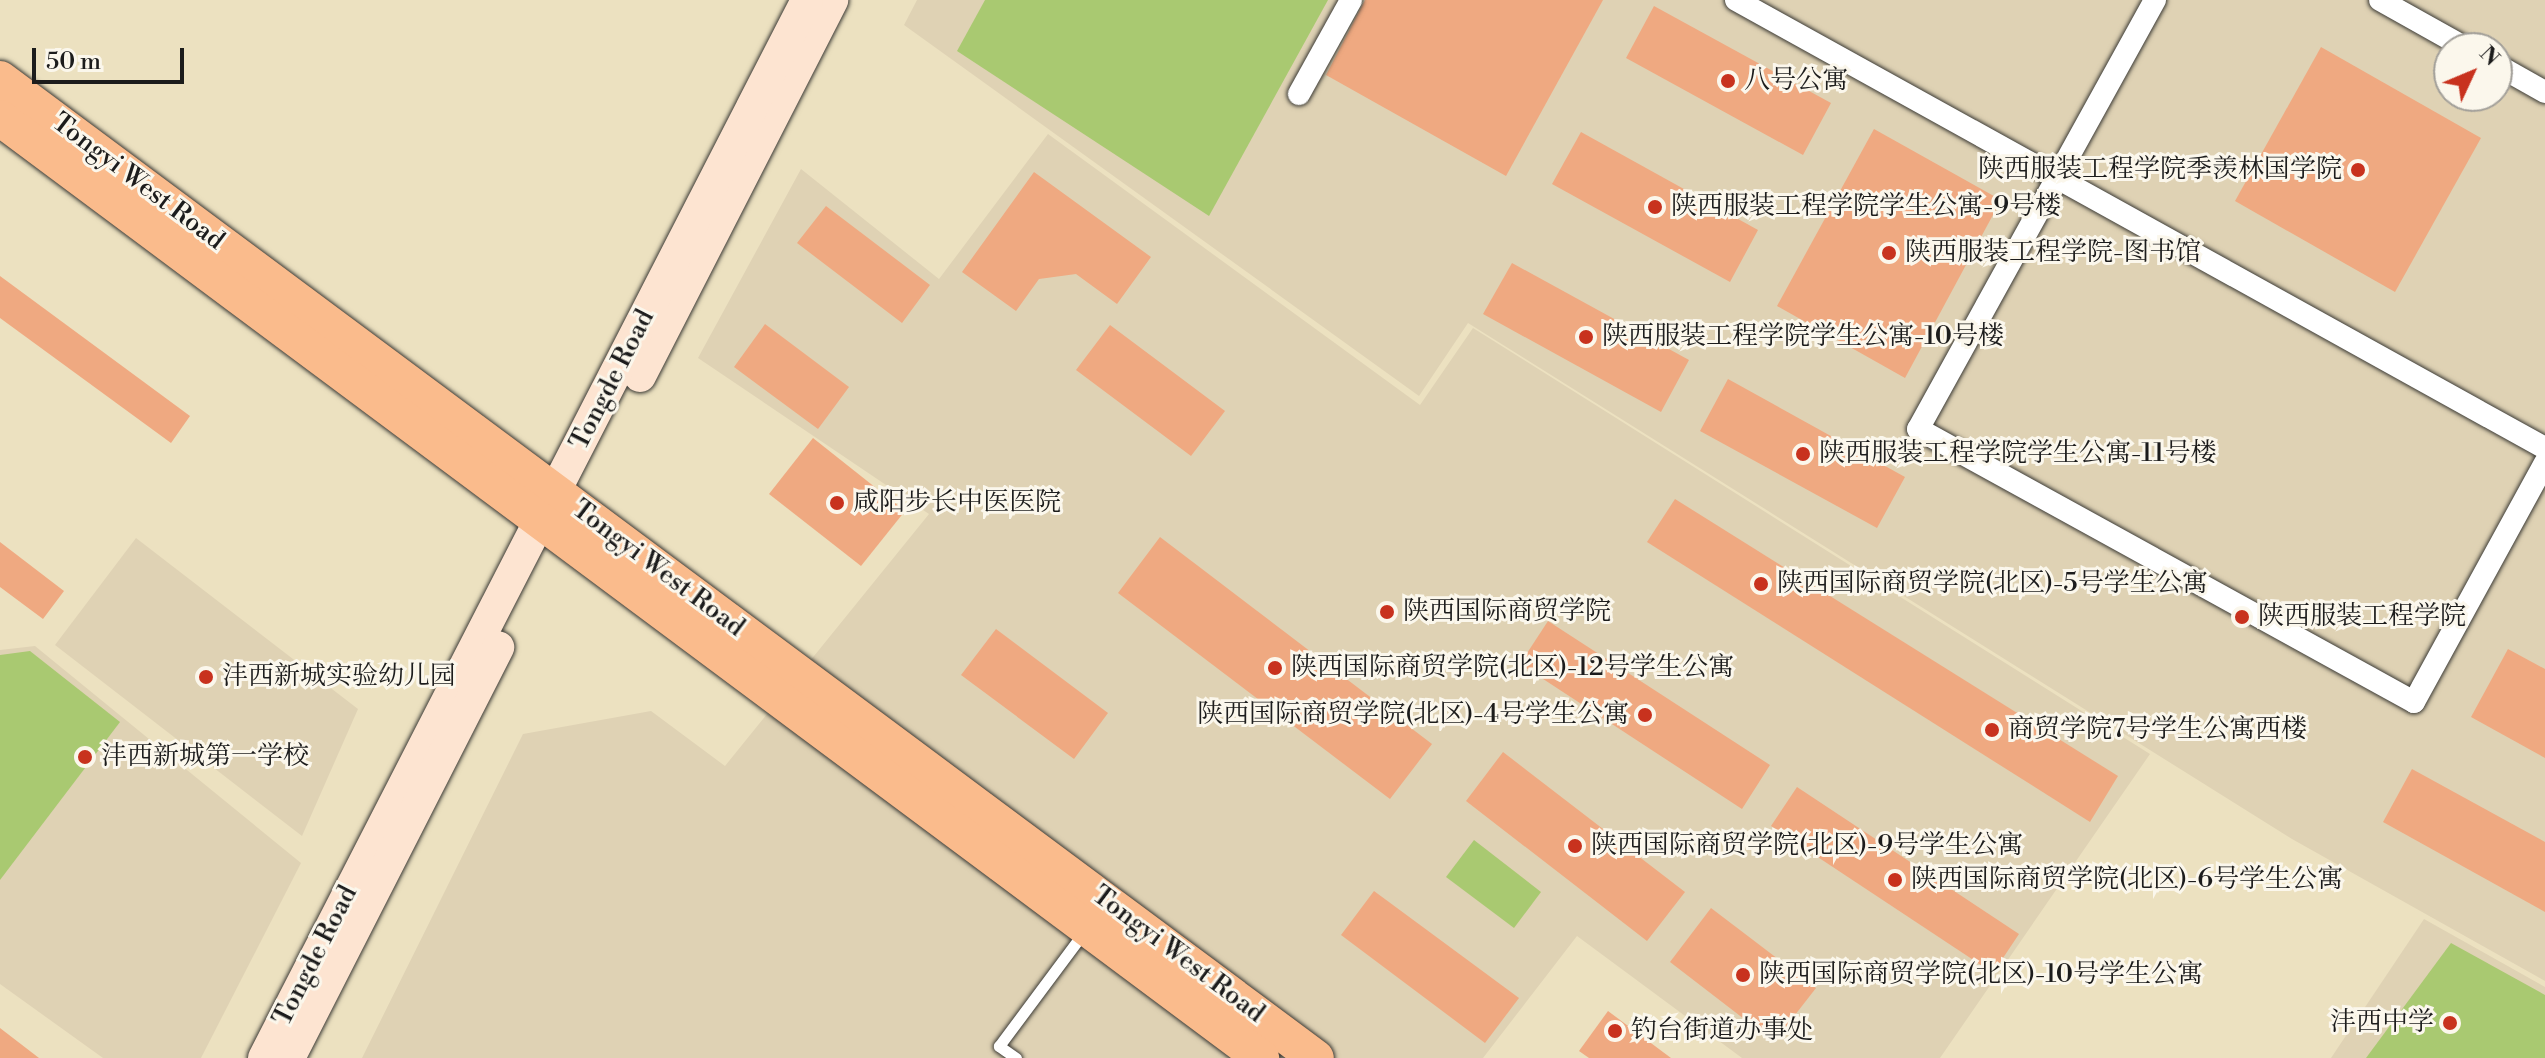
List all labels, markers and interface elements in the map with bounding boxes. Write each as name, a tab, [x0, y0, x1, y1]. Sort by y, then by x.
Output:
scale bar	[36, 32, 188, 82]
north arrow	[2433, 32, 2513, 112]
text: N	[2473, 41, 2505, 72]
text: 50 m	[46, 47, 101, 77]
place label: 八号公寓	[1744, 65, 1848, 97]
marker: 八号公寓	[1719, 72, 1737, 90]
street label: Tongyi West Road	[46, 107, 230, 257]
place label: 陕西服装工程学院季羡林国学院	[1978, 154, 2342, 186]
marker: 陕西服装工程学院季羡林国学院	[2349, 161, 2367, 179]
place label: 陕西服装工程学院学生公寓-9号楼	[1671, 191, 2061, 223]
marker: 陕西服装工程学院学生公寓-9号楼	[1646, 198, 1664, 216]
place label: 陕西服装工程学院-图书馆	[1905, 237, 2201, 269]
marker: 陕西服装工程学院-图书馆	[1880, 244, 1898, 262]
street label: Tongde Road	[564, 305, 662, 455]
place label: 陕西服装工程学院学生公寓-10号楼	[1602, 321, 2004, 353]
marker: 陕西服装工程学院学生公寓-10号楼	[1577, 328, 1595, 346]
place label: 陕西服装工程学院学生公寓-11号楼	[1819, 438, 2217, 470]
marker: 陕西服装工程学院学生公寓-11号楼	[1794, 445, 1812, 463]
place label: 咸阳步长中医医院	[853, 487, 1061, 519]
street label: Tongyi West Road	[566, 494, 750, 644]
marker: 咸阳步长中医医院	[828, 494, 846, 512]
place label: 陕西国际商贸学院(北区)-5号学生公寓	[1777, 568, 2208, 600]
marker: 陕西国际商贸学院(北区)-5号学生公寓	[1752, 575, 1770, 593]
place label: 陕西国际商贸学院	[1403, 596, 1611, 628]
place label: 陕西服装工程学院	[2258, 601, 2466, 633]
marker: 陕西国际商贸学院	[1378, 603, 1396, 621]
marker: 陕西服装工程学院	[2233, 608, 2251, 626]
place label: 陕西国际商贸学院(北区)-12号学生公寓	[1291, 652, 1734, 684]
marker: 陕西国际商贸学院(北区)-12号学生公寓	[1266, 659, 1284, 677]
place label: 沣西新城实验幼儿园	[222, 661, 456, 693]
marker: 沣西新城实验幼儿园	[197, 668, 215, 686]
place label: 陕西国际商贸学院(北区)-4号学生公寓	[1197, 699, 1629, 731]
marker: 陕西国际商贸学院(北区)-4号学生公寓	[1636, 706, 1654, 724]
place label: 商贸学院7号学生公寓西楼	[2008, 714, 2307, 746]
marker: 商贸学院7号学生公寓西楼	[1983, 721, 2001, 739]
place label: 沣西新城第一学校	[101, 741, 309, 773]
marker: 沣西新城第一学校	[76, 748, 94, 766]
place label: 陕西国际商贸学院(北区)-9号学生公寓	[1591, 830, 2023, 862]
marker: 陕西国际商贸学院(北区)-9号学生公寓	[1566, 837, 1584, 855]
place label: 陕西国际商贸学院(北区)-6号学生公寓	[1911, 864, 2343, 896]
marker: 陕西国际商贸学院(北区)-6号学生公寓	[1886, 871, 1904, 889]
street label: Tongyi West Road	[1086, 880, 1270, 1030]
street label: Tongde Road	[267, 881, 365, 1031]
place label: 陕西国际商贸学院(北区)-10号学生公寓	[1759, 959, 2203, 991]
marker: 陕西国际商贸学院(北区)-10号学生公寓	[1734, 966, 1752, 984]
place label: 沣西中学	[2330, 1007, 2434, 1039]
marker: 沣西中学	[2441, 1014, 2459, 1032]
place label: 钓台街道办事处	[1631, 1015, 1813, 1047]
marker: 钓台街道办事处	[1606, 1022, 1624, 1040]

